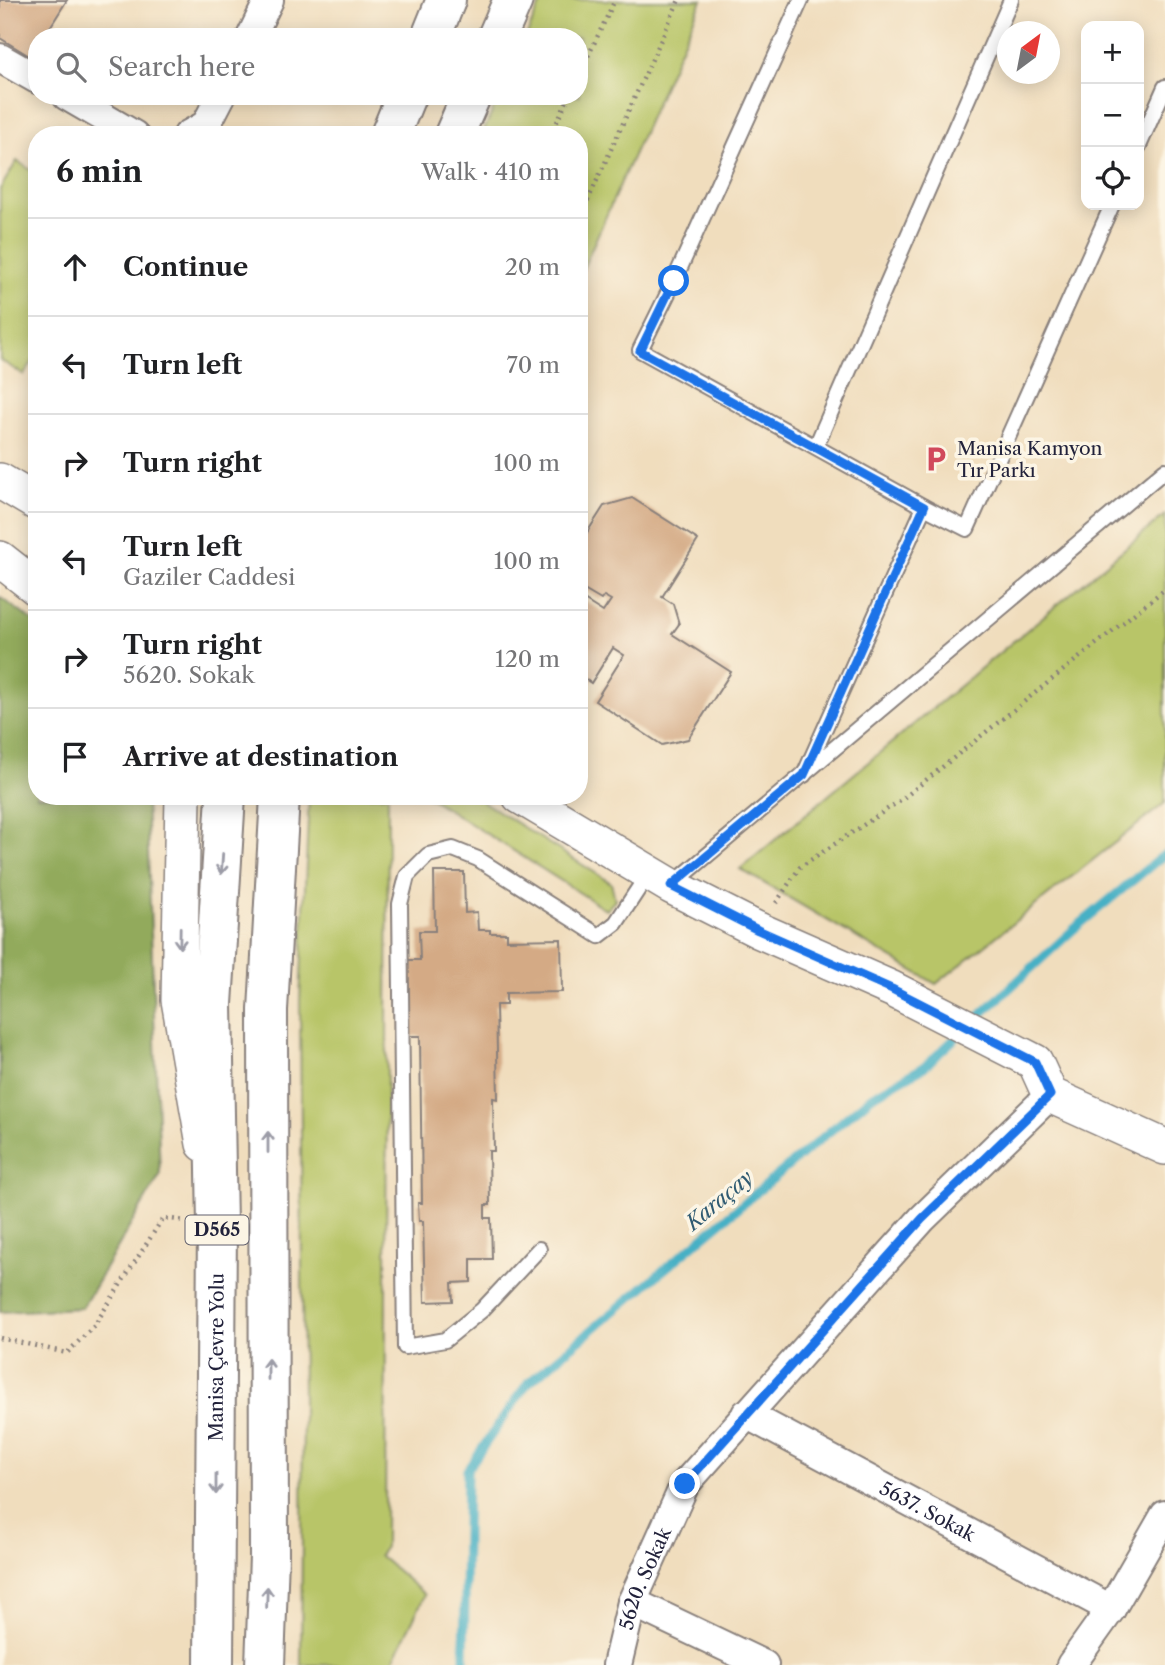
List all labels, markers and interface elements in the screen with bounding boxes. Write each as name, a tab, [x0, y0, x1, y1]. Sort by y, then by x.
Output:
north arrow	[997, 21, 1060, 84]
map controls	[1081, 21, 1144, 210]
button: +	[1081, 21, 1144, 84]
search box	[28, 28, 588, 105]
icon: search	[52, 48, 90, 86]
text: Search here	[108, 51, 255, 83]
button: −	[1081, 84, 1144, 147]
button: locate	[1081, 147, 1144, 210]
text: 6 min	[56, 153, 143, 190]
text: Walk · 410 m	[421, 158, 560, 186]
icon: ahead	[56, 248, 94, 286]
text: Continue	[123, 251, 248, 283]
text: 20 m	[505, 253, 560, 281]
route start	[658, 265, 689, 296]
icon: left	[56, 346, 94, 384]
text: Turn left	[123, 349, 242, 381]
text: 70 m	[507, 351, 560, 379]
place label: Manisa Kamyon Tır Parkı	[957, 437, 1103, 482]
icon: right	[56, 444, 94, 482]
parking icon: Manisa Kamyon Tır Parkı	[921, 444, 951, 474]
text: Turn right	[123, 447, 262, 479]
text: 100 m	[494, 449, 560, 477]
text: Turn left	[123, 531, 242, 563]
icon: left	[56, 542, 94, 580]
text: 100 m	[494, 547, 560, 575]
text: Gaziler Caddesi	[123, 563, 295, 591]
text: Turn right	[123, 629, 262, 661]
icon: right	[56, 640, 94, 678]
text: 120 m	[495, 645, 560, 673]
text: 5620. Sokak	[123, 661, 255, 689]
icon: arrive	[56, 738, 94, 776]
text: Arrive at destination	[123, 741, 398, 773]
one-way arrow	[215, 853, 228, 876]
one-way arrow	[173, 926, 187, 949]
one-way arrow	[261, 1131, 275, 1154]
water label: Karaçay	[679, 1164, 758, 1237]
road number: D565	[186, 1216, 248, 1245]
street label: Manisa Çevre Yolu	[204, 1273, 228, 1441]
one-way arrow	[261, 1358, 275, 1381]
route end	[669, 1468, 700, 1499]
one-way arrow	[209, 1472, 223, 1495]
street label: 5637. Sokak	[876, 1476, 980, 1546]
street label: 5620. Sokak	[614, 1523, 676, 1632]
one-way arrow	[261, 1586, 274, 1609]

